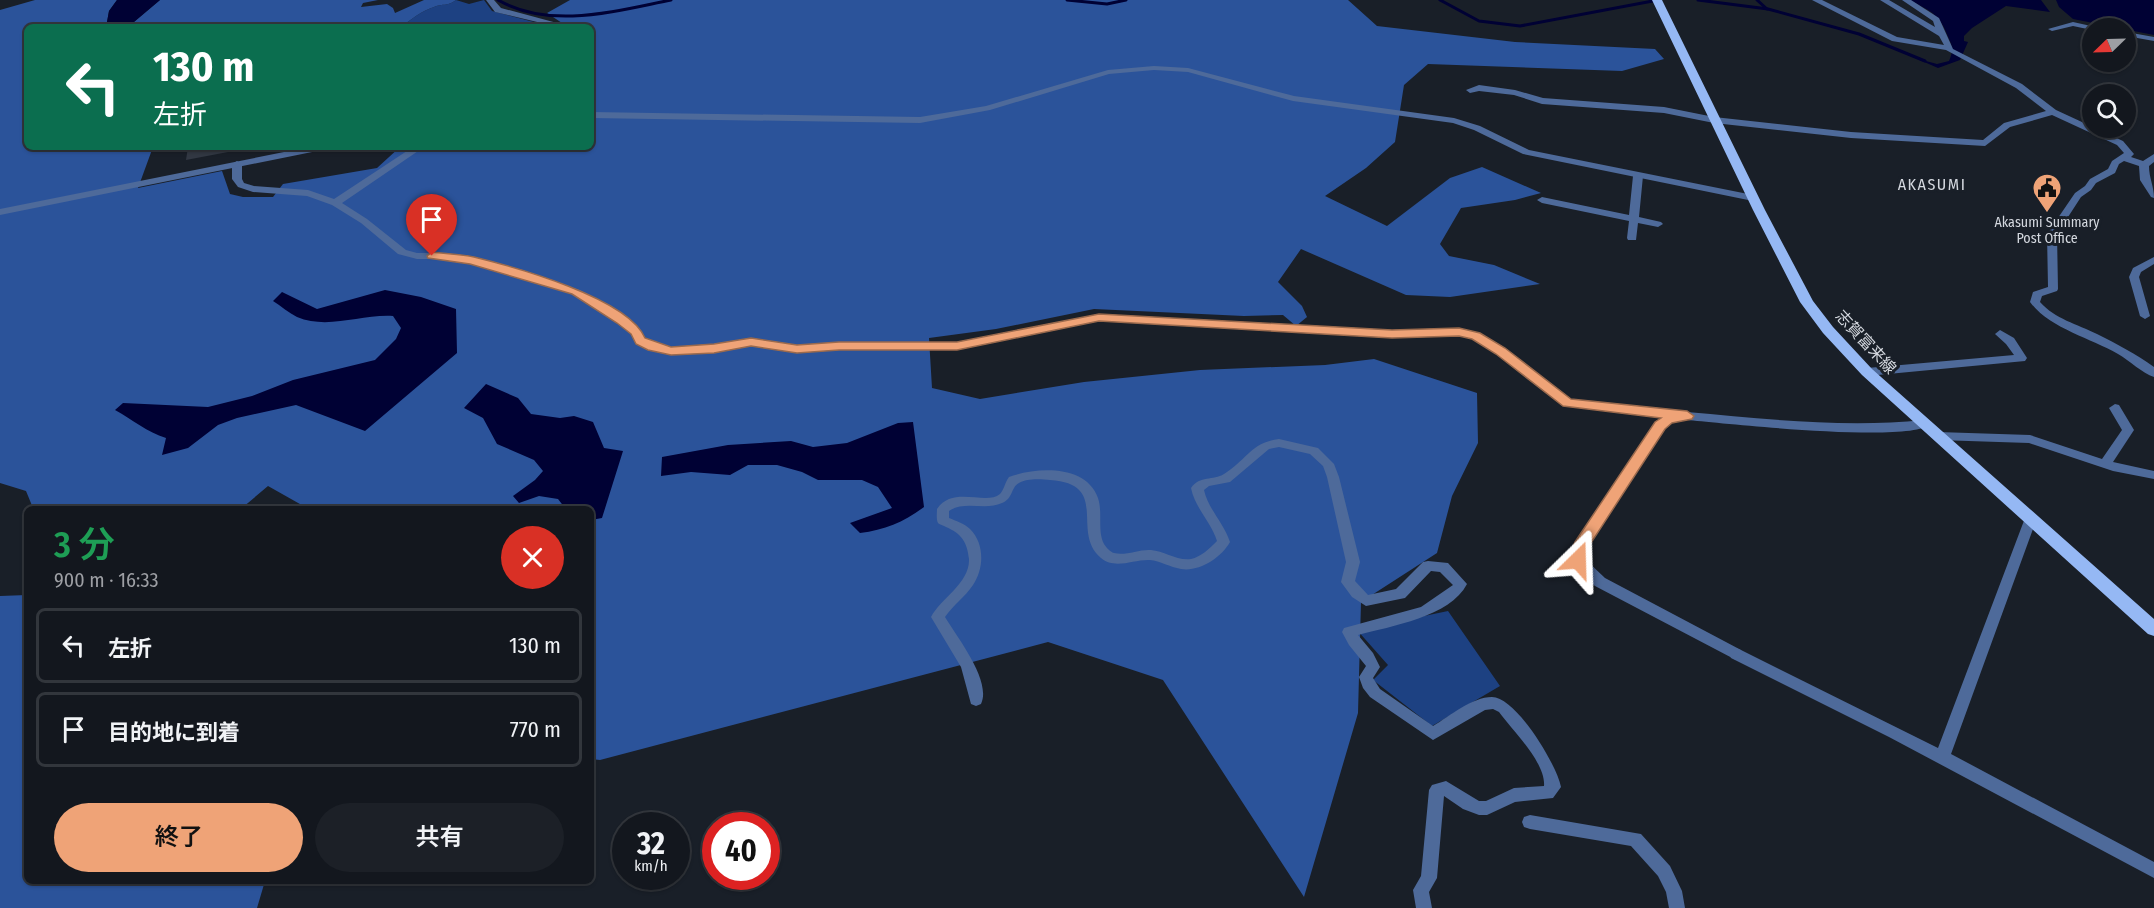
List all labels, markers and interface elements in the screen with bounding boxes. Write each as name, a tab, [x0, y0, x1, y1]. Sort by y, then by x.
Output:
north arrow	[2082, 18, 2136, 72]
map controls	[2082, 18, 2136, 138]
text: 130 m	[153, 42, 254, 92]
icon: left	[54, 48, 132, 126]
button: search	[2082, 84, 2136, 138]
text: 左折	[153, 99, 207, 131]
public building icon: Akasumi Summary Post Office	[2031, 172, 2063, 214]
district label: AKASUMI	[1898, 175, 1966, 194]
pin	[406, 194, 457, 256]
icon: arrive	[415, 203, 448, 236]
place label: Akasumi Summary Post Office	[1994, 214, 2100, 247]
street label: 志賀富来線	[1832, 306, 1900, 378]
text: 3 分	[54, 523, 115, 567]
button: close	[501, 526, 564, 589]
position arrow	[1546, 528, 1610, 592]
text: 900 m · 16:33	[54, 568, 158, 592]
icon: left	[57, 629, 90, 662]
text: 130 m	[509, 632, 561, 659]
text: 左折	[108, 635, 152, 662]
icon: arrive	[57, 713, 90, 746]
text: 770 m	[510, 716, 561, 743]
text: 目的地に到着	[108, 719, 240, 746]
button: 終了	[54, 803, 303, 872]
button: 共有	[315, 803, 564, 872]
speed limit sign: 40	[702, 812, 780, 890]
text: 32	[637, 826, 665, 862]
text: km/h	[634, 857, 668, 875]

